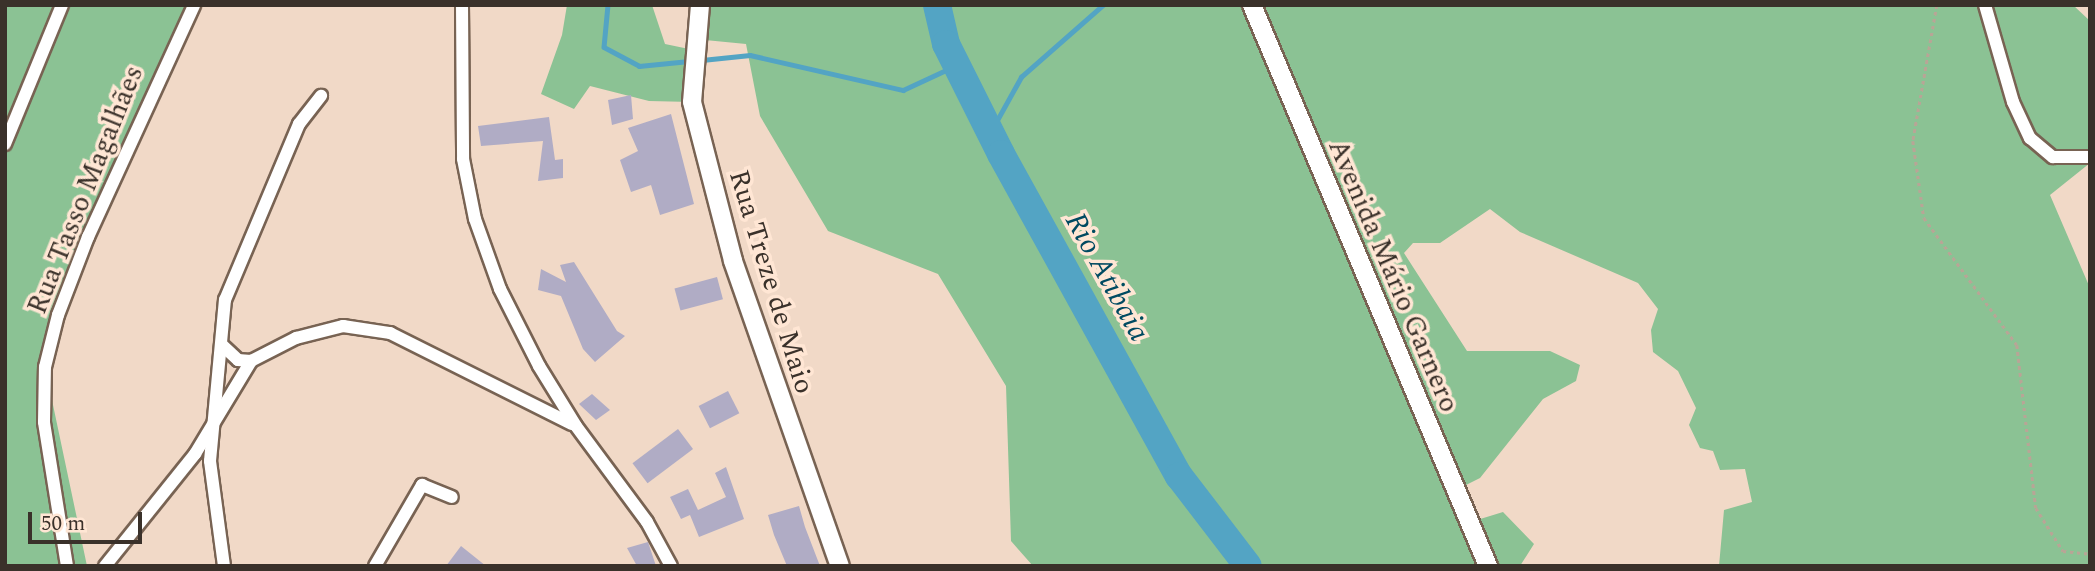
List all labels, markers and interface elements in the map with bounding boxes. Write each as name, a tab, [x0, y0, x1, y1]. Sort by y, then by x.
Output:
street label: Rua Tasso Magalhães	[21, 61, 151, 319]
street label: Avenida Mário Garnero	[1320, 135, 1466, 417]
street label: Rua Treze de Maio	[721, 166, 821, 398]
water label: Rio Atibaia	[1057, 206, 1157, 348]
scale bar	[32, 498, 145, 542]
text: 50 m	[41, 508, 85, 540]

